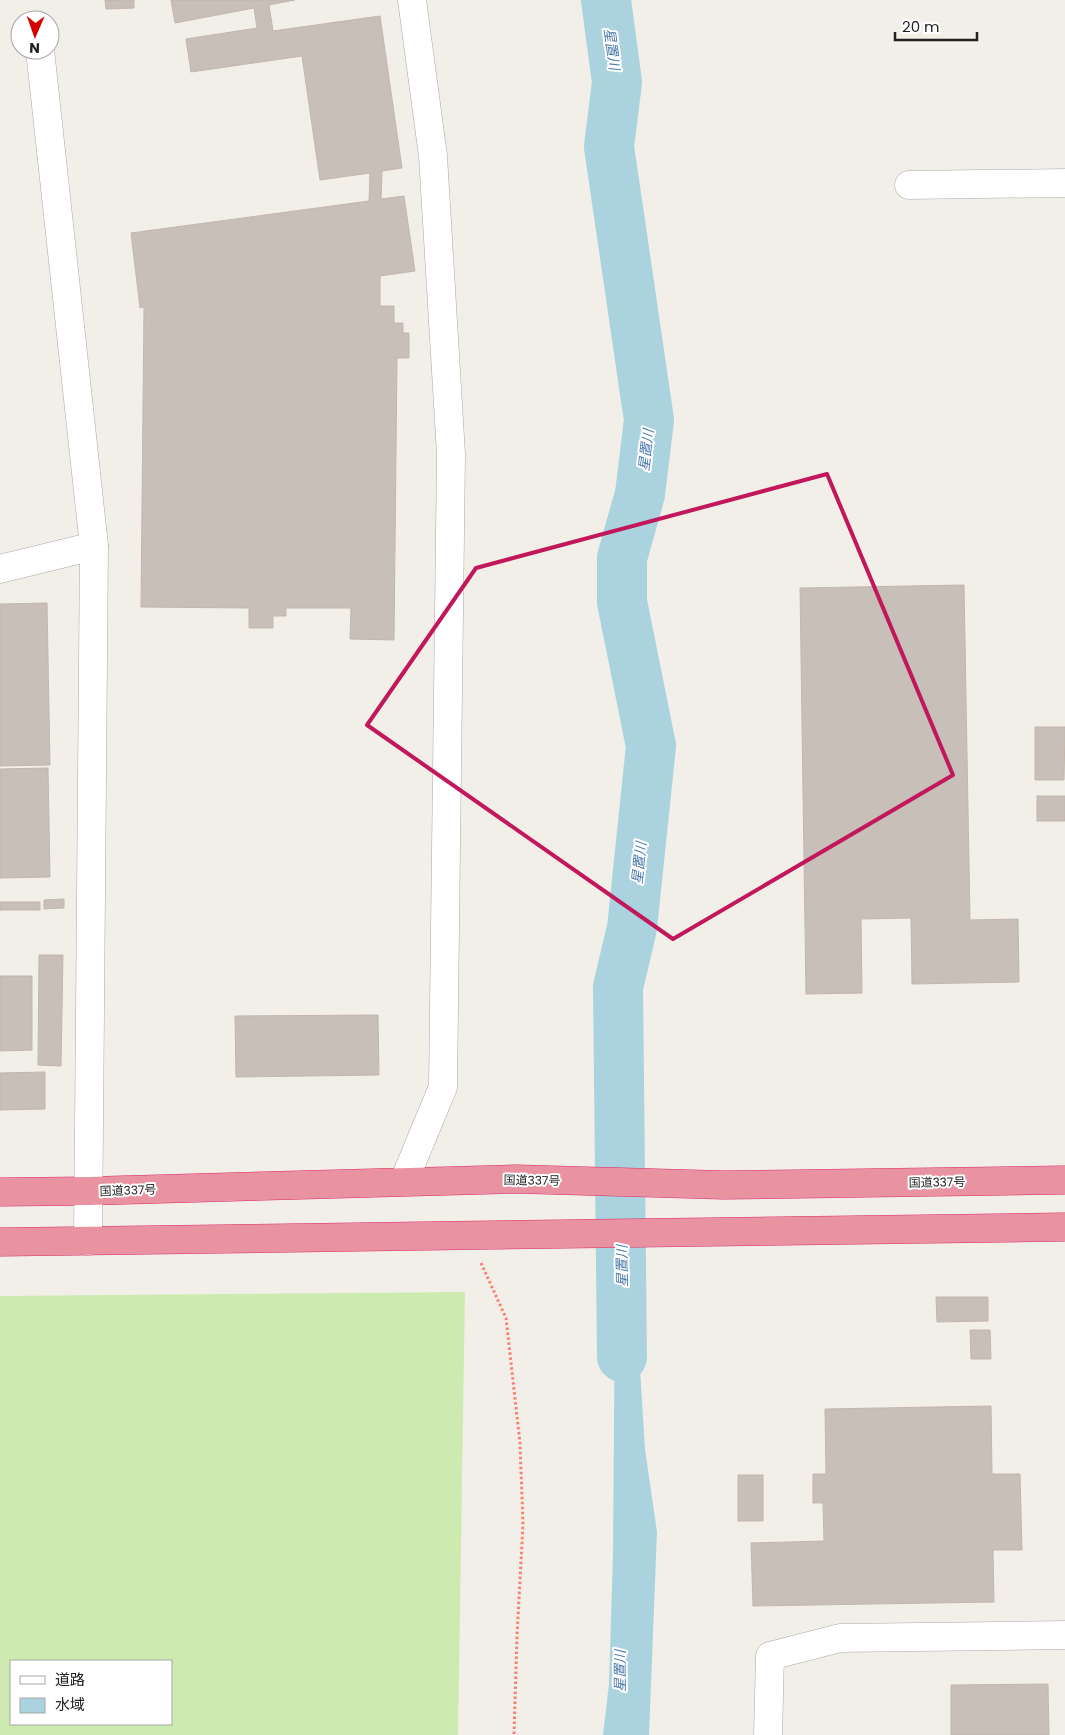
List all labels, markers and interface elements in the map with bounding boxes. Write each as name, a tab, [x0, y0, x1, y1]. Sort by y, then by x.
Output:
north arrow	[10, 10, 60, 60]
scale bar	[895, 10, 978, 42]
text: 20 m	[902, 16, 940, 37]
water label: 星置川	[599, 27, 625, 73]
text: N	[29, 38, 40, 58]
water label: 星置川	[634, 426, 659, 472]
water label: 星置川	[627, 839, 651, 885]
street label: 国道337号	[504, 1171, 560, 1189]
street label: 国道337号	[909, 1173, 965, 1191]
street label: 国道337号	[99, 1181, 157, 1199]
water label: 星置川	[612, 1243, 632, 1287]
water label: 星置川	[610, 1648, 630, 1692]
legend	[10, 1660, 172, 1725]
text: 道路	[55, 1669, 85, 1690]
text: 水域	[55, 1694, 85, 1715]

